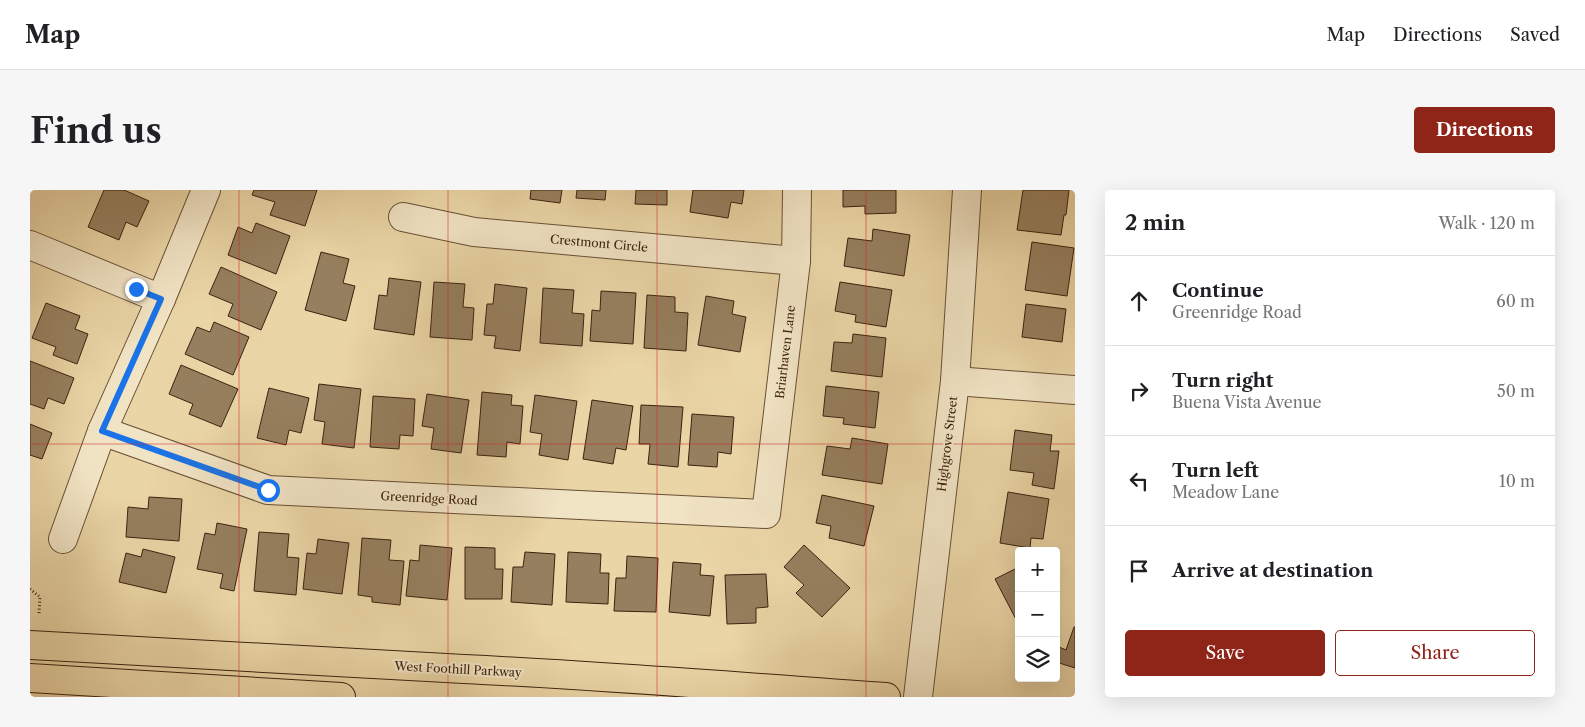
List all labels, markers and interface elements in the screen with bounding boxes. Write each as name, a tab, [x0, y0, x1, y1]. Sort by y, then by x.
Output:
text: Map	[25, 20, 80, 49]
text: Map	[1326, 24, 1365, 46]
text: Directions	[1393, 24, 1482, 46]
text: Saved	[1510, 24, 1560, 46]
button: Directions	[1414, 107, 1555, 153]
text: Find us	[30, 109, 162, 152]
text: 2 min	[1125, 210, 1185, 235]
text: Walk · 120 m	[1439, 213, 1535, 233]
street label: Crestmont Circle	[549, 231, 649, 255]
route end	[125, 278, 148, 301]
text: Continue	[1172, 279, 1264, 302]
icon: ahead	[1125, 287, 1153, 315]
text: 60 m	[1496, 291, 1535, 311]
text: Greenridge Road	[1172, 302, 1302, 322]
street label: Briarhaven Lane	[772, 304, 798, 400]
text: Turn right	[1172, 369, 1273, 392]
icon: right	[1125, 377, 1153, 405]
text: 50 m	[1497, 381, 1535, 401]
text: Buena Vista Avenue	[1172, 392, 1322, 412]
street label: Highgrove Street	[934, 395, 960, 493]
text: Turn left	[1172, 459, 1259, 482]
icon: left	[1125, 467, 1153, 495]
text: 10 m	[1499, 471, 1535, 491]
route start	[257, 479, 280, 502]
text: Meadow Lane	[1172, 482, 1279, 502]
street label: Greenridge Road	[380, 488, 479, 508]
map controls	[1015, 547, 1060, 682]
button: +	[1015, 547, 1060, 592]
icon: arrive	[1125, 557, 1153, 585]
text: Arrive at destination	[1172, 559, 1373, 582]
button: −	[1015, 592, 1060, 637]
button: Save	[1125, 630, 1325, 676]
button: Share	[1335, 630, 1535, 676]
button: layers	[1015, 637, 1060, 682]
street label: West Foothill Parkway	[393, 658, 522, 680]

